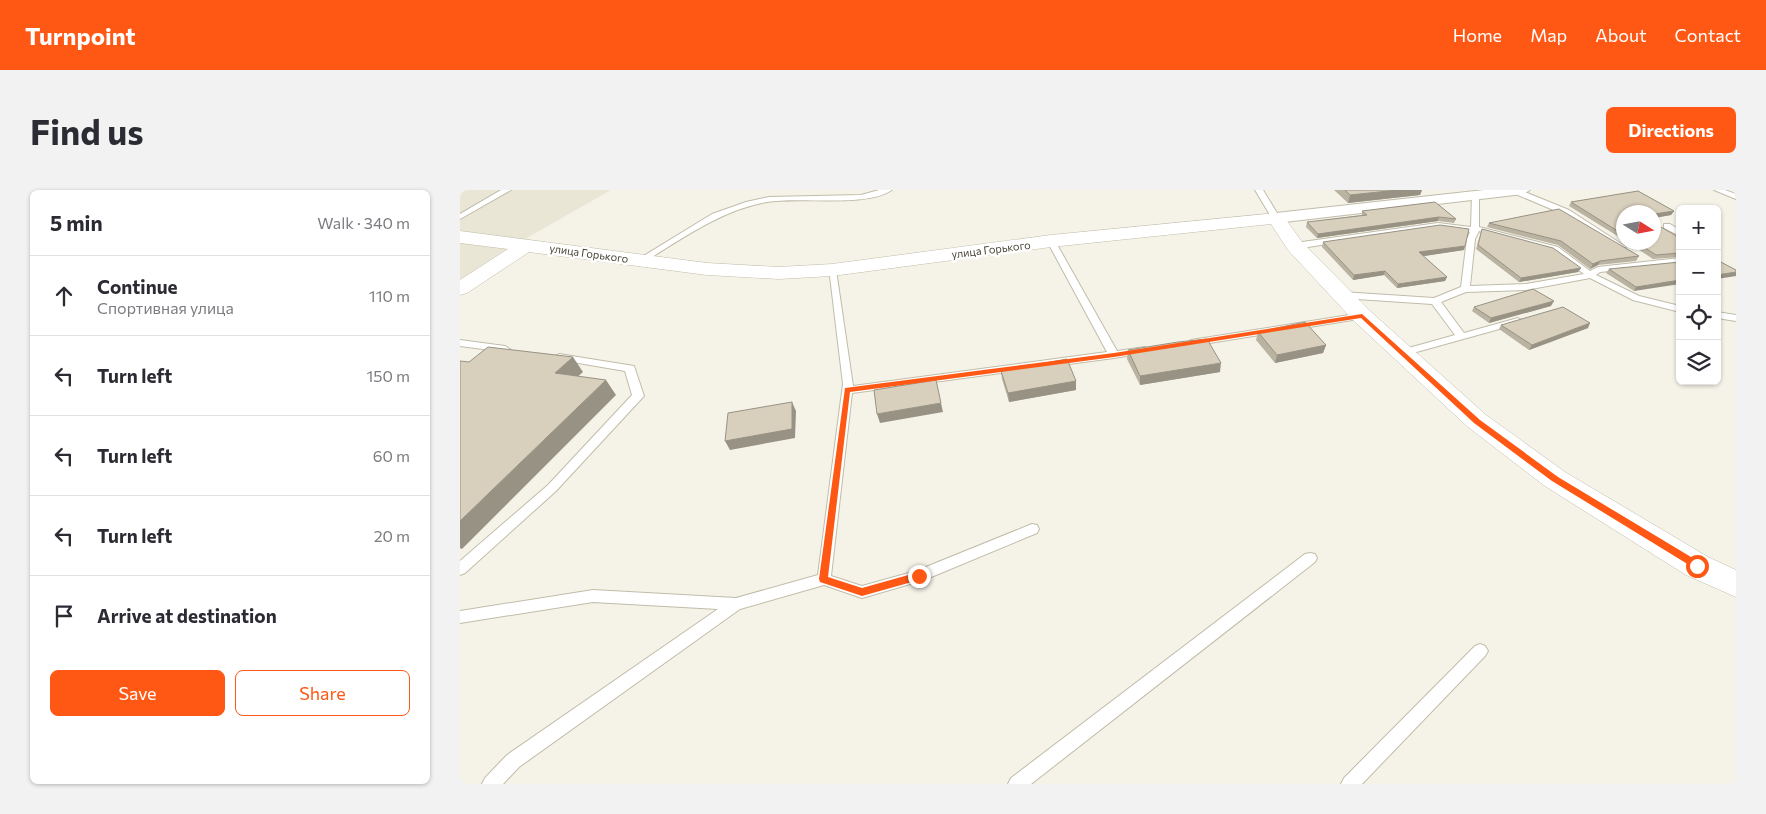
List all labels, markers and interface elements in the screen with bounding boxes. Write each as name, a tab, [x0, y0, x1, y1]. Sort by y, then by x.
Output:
text: Turnpoint	[25, 21, 136, 50]
text: Home	[1453, 24, 1502, 46]
text: Map	[1530, 24, 1567, 46]
text: About	[1595, 24, 1647, 46]
text: Contact	[1675, 24, 1741, 46]
button: Directions	[1606, 107, 1736, 153]
text: Find us	[30, 109, 144, 152]
north arrow	[1616, 205, 1661, 250]
map controls	[1676, 205, 1721, 385]
button: +	[1676, 205, 1721, 250]
text: 5 min	[50, 210, 103, 235]
text: Walk · 340 m	[317, 213, 410, 232]
street label: улица Горького	[951, 238, 1032, 260]
street label: улица Горького	[549, 241, 630, 265]
button: −	[1676, 250, 1721, 295]
text: Continue	[97, 275, 177, 298]
icon: ahead	[50, 282, 78, 310]
text: 110 m	[369, 286, 410, 305]
button: locate	[1676, 295, 1721, 340]
text: Спортивная улица	[97, 298, 234, 317]
button: layers	[1676, 340, 1721, 385]
icon: left	[50, 362, 78, 390]
text: Turn left	[97, 364, 172, 387]
text: 150 m	[367, 366, 410, 385]
icon: left	[50, 442, 78, 470]
text: Turn left	[97, 444, 172, 467]
text: 60 m	[373, 446, 410, 465]
icon: left	[50, 522, 78, 550]
text: Turn left	[97, 524, 172, 547]
text: 20 m	[374, 526, 410, 545]
route start	[1686, 555, 1709, 578]
route end	[908, 565, 931, 588]
icon: arrive	[50, 602, 78, 630]
text: Arrive at destination	[97, 604, 277, 627]
button: Save	[50, 670, 225, 716]
button: Share	[235, 670, 410, 716]

